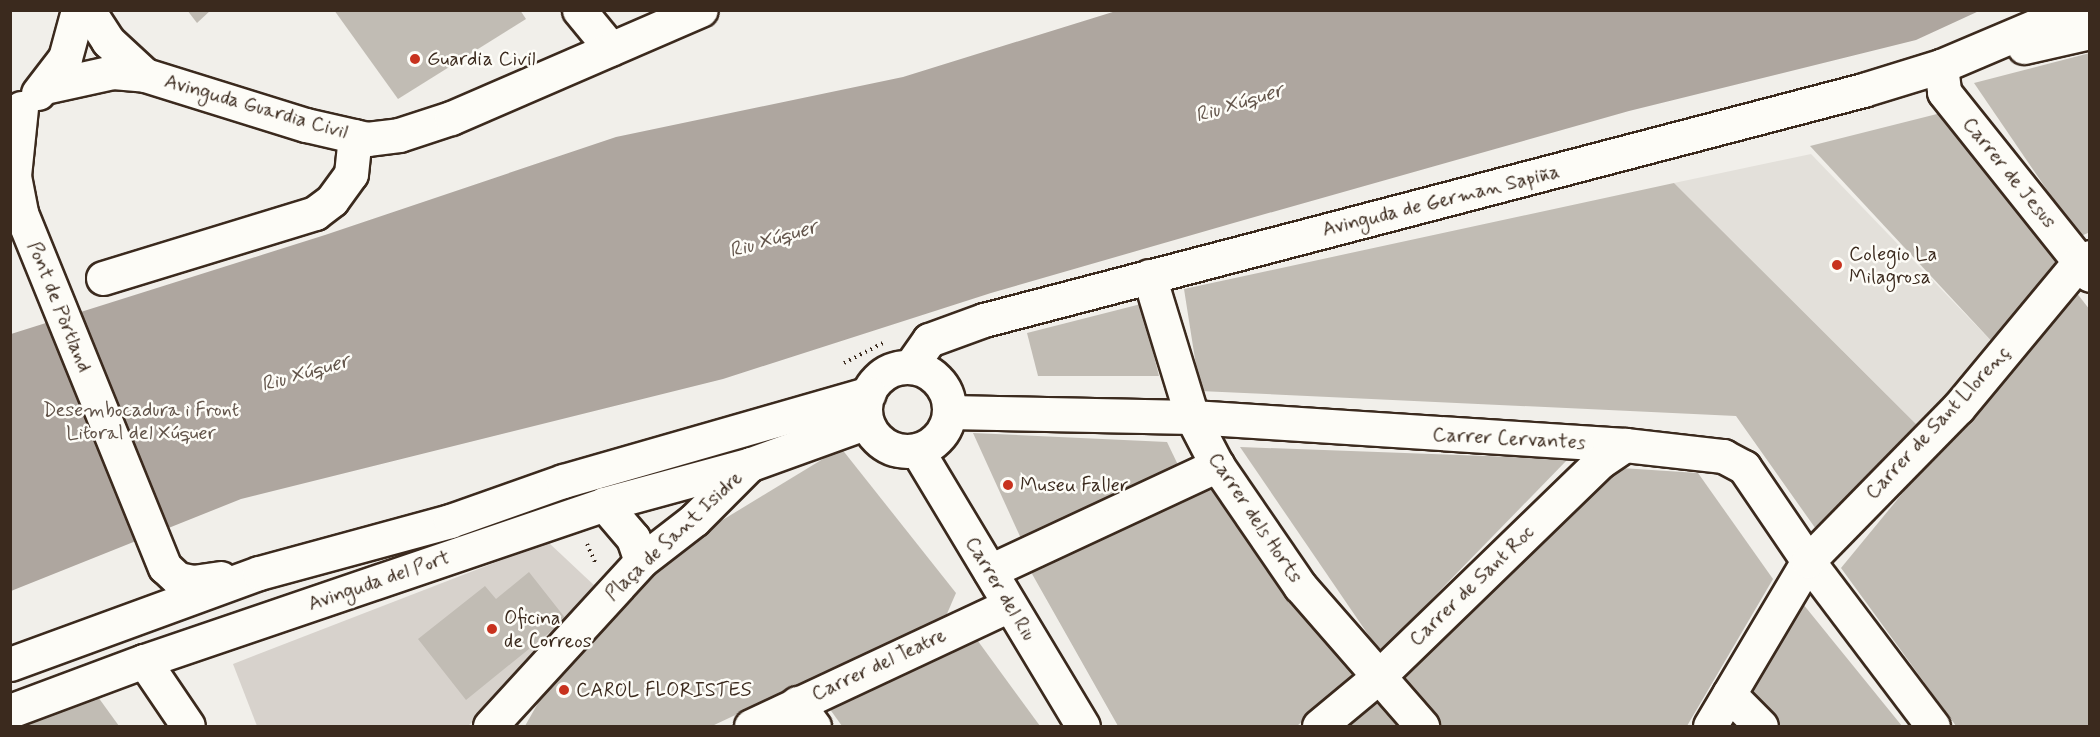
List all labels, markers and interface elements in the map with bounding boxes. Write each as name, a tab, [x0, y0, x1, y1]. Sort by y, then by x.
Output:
place label: Guardia Civil	[427, 47, 536, 71]
marker: Guardia Civil	[408, 52, 422, 66]
street label: Avinguda Guardia Civil	[161, 69, 351, 145]
water label: Riu Xúquer	[1192, 78, 1286, 128]
street label: Carrer de Jesus	[1957, 113, 2061, 233]
street label: Avinguda de German Sapiña	[1321, 160, 1561, 242]
water label: Riu Xúquer	[726, 214, 820, 264]
street label: Pont de Pòrtland	[22, 238, 96, 376]
place label: Colegio La Milagrosa	[1849, 242, 1938, 289]
marker: Colegio La Milagrosa	[1830, 258, 1844, 272]
street label: Carrer de Sant Llorenç	[1861, 342, 2015, 504]
water label: Riu Xúquer	[258, 348, 352, 398]
park label: Desembocadura i Front Litoral del Xúquer	[43, 399, 239, 446]
street label: Carrer Cervantes	[1434, 423, 1584, 455]
street label: Carrer dels Horts	[1203, 449, 1307, 587]
street label: Plaça de Sant Isidre	[602, 468, 746, 604]
place label: Museu Faller	[1020, 473, 1128, 497]
marker: Museu Faller	[1001, 478, 1015, 492]
street label: Carrer de Sant Roc	[1404, 520, 1540, 652]
street label: Carrer del Riu	[959, 533, 1041, 645]
street label: Avinguda del Port	[305, 546, 453, 616]
place label: Oficina de Correos	[504, 606, 594, 653]
marker: Oficina de Correos	[485, 622, 499, 636]
street label: Carrer del Teatre	[808, 623, 950, 707]
place label: CAROL FLORISTES	[576, 678, 752, 702]
marker: CAROL FLORISTES	[557, 683, 571, 697]

